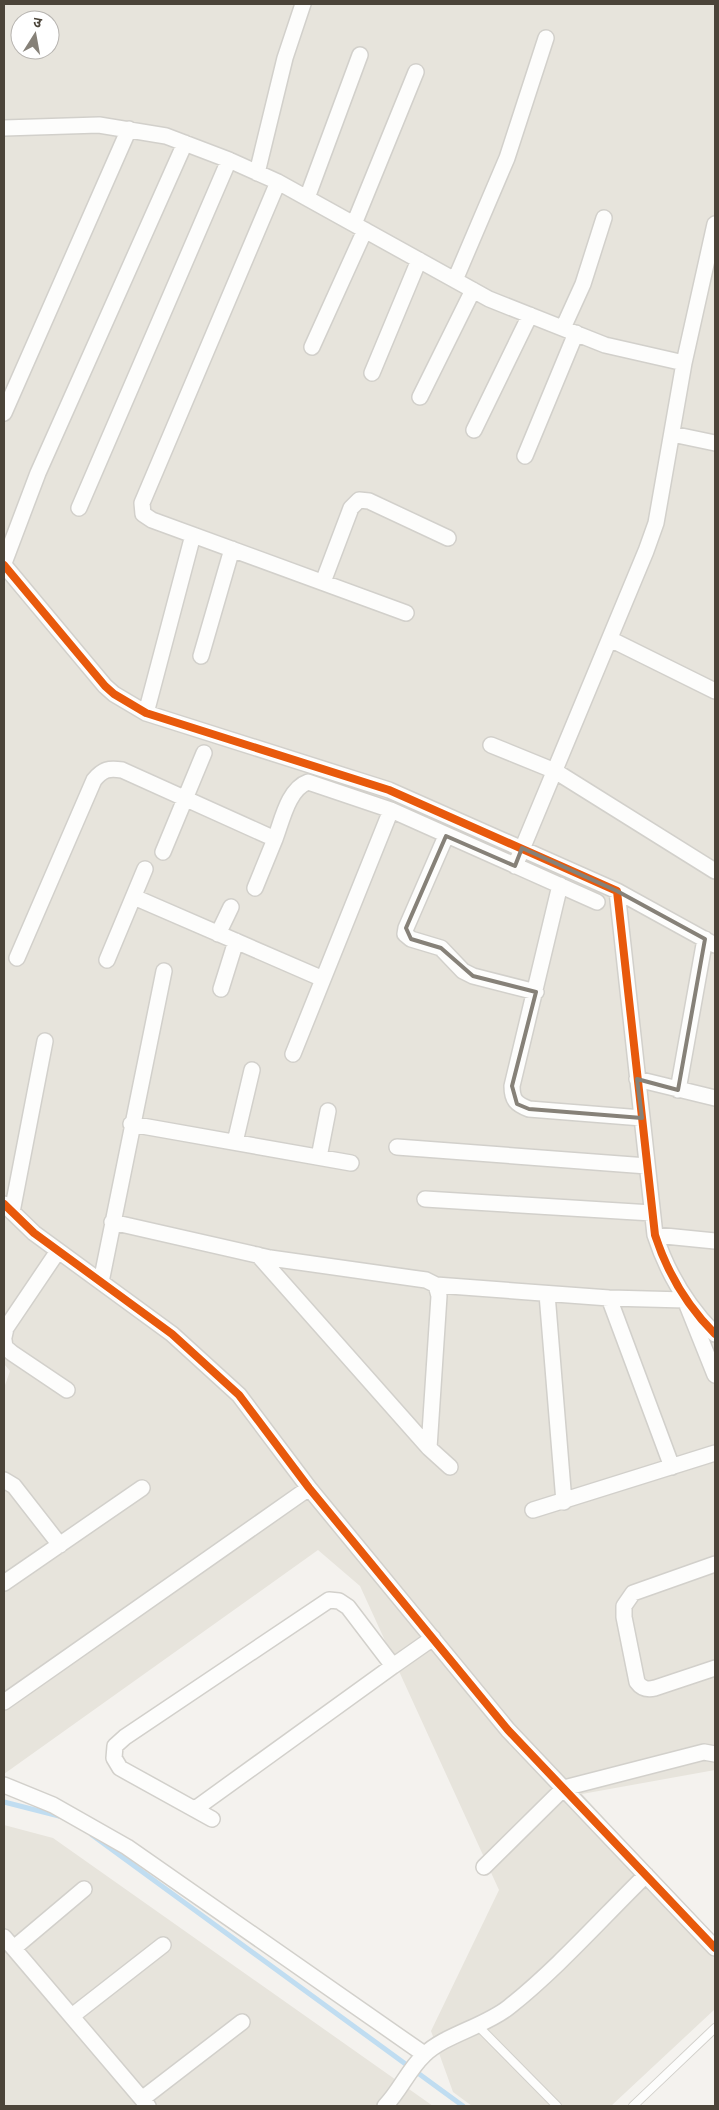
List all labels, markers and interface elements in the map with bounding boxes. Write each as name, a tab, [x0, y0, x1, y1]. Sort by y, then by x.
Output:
north arrow	[10, 10, 60, 60]
text: उ	[32, 14, 44, 31]

